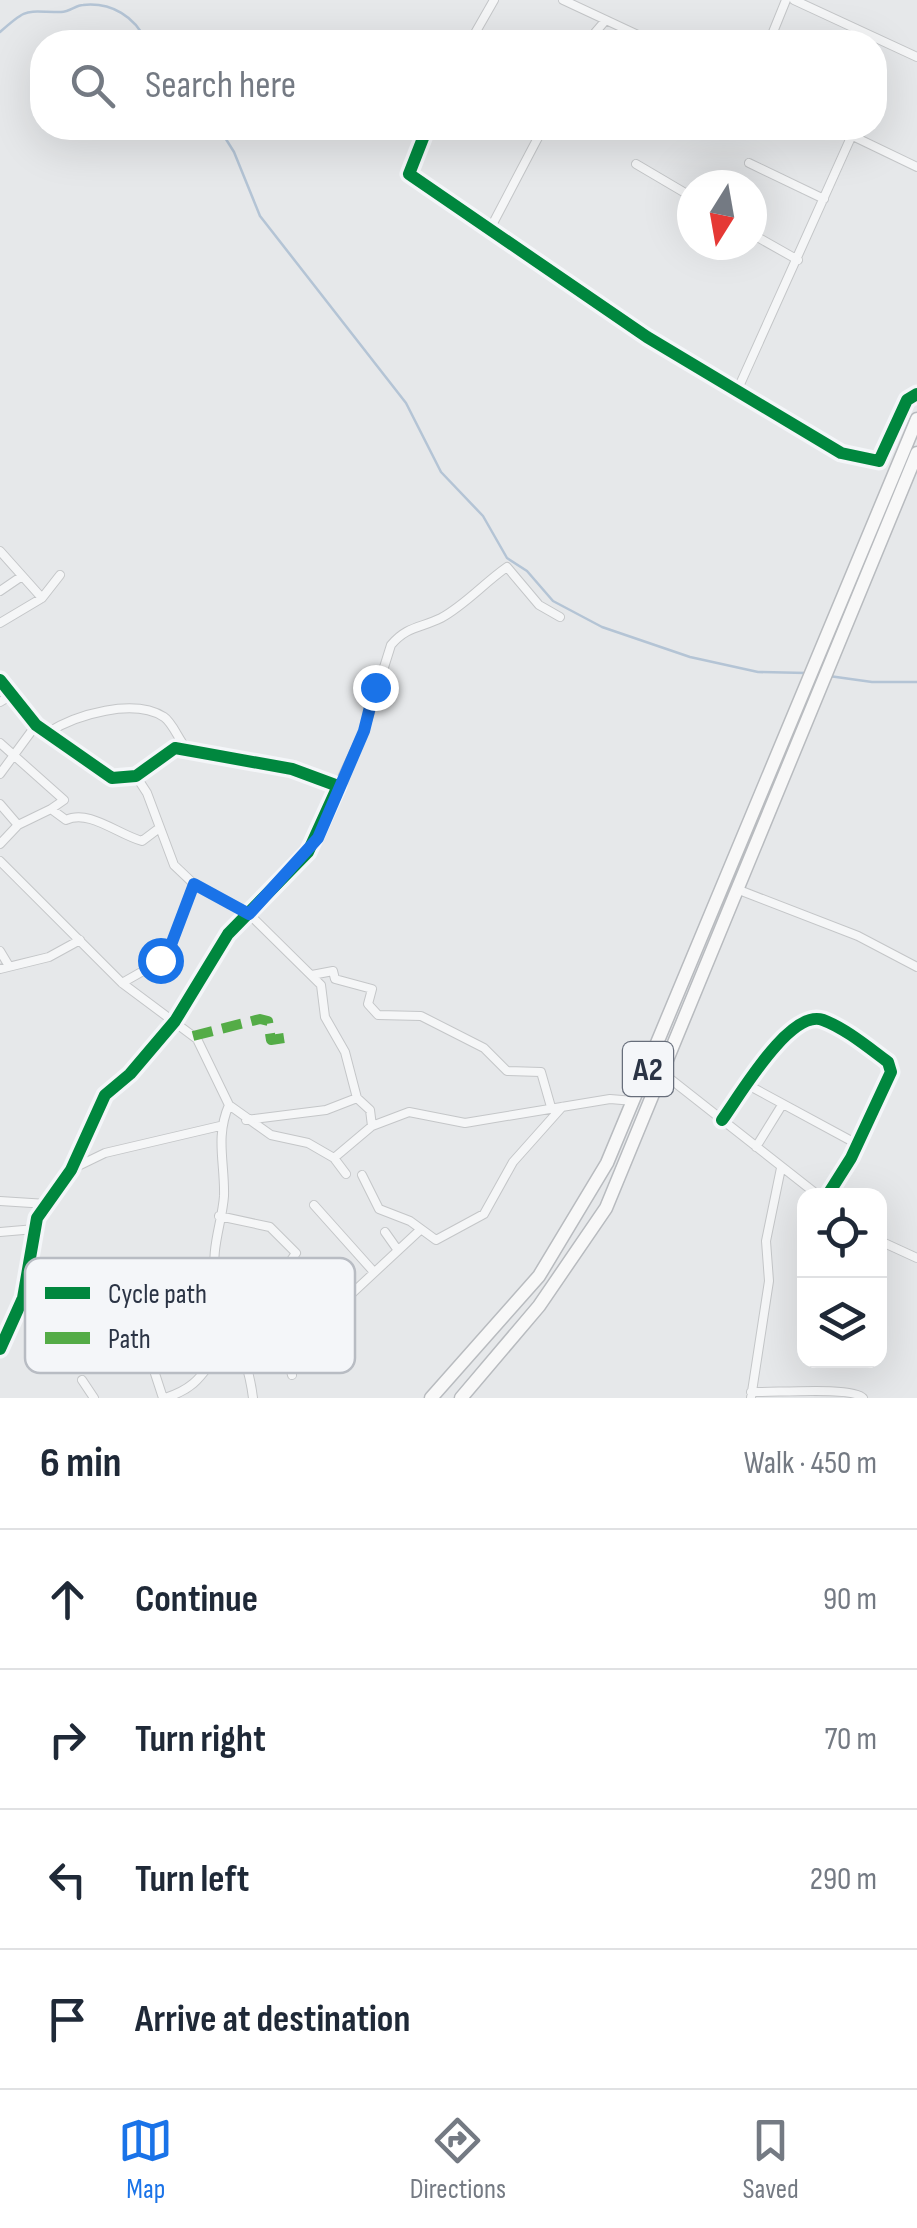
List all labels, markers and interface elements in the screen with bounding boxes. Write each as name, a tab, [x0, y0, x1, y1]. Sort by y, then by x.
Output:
search box	[30, 30, 887, 140]
icon: search	[65, 58, 120, 113]
text: Search here	[145, 63, 296, 108]
north arrow	[677, 170, 767, 260]
route end	[353, 665, 399, 711]
route start	[138, 938, 184, 984]
road number: A2	[623, 1042, 673, 1096]
map controls	[797, 1188, 887, 1368]
button: locate	[797, 1188, 887, 1278]
legend	[25, 1258, 355, 1373]
text: Cycle path	[108, 1278, 207, 1311]
button: layers	[797, 1278, 887, 1368]
text: Path	[108, 1323, 151, 1356]
text: 6 min	[40, 1438, 121, 1489]
text: Walk · 450 m	[744, 1444, 877, 1483]
icon: ahead	[40, 1572, 95, 1627]
text: Continue	[135, 1577, 258, 1622]
text: 90 m	[823, 1580, 877, 1619]
icon: right	[40, 1712, 95, 1767]
text: Turn right	[135, 1717, 266, 1762]
text: 70 m	[824, 1720, 877, 1759]
icon: left	[40, 1852, 95, 1907]
text: Turn left	[135, 1857, 249, 1902]
text: 290 m	[810, 1860, 877, 1899]
icon: arrive	[40, 1992, 95, 2047]
text: Arrive at destination	[135, 1997, 410, 2042]
tab: Map	[118, 2113, 173, 2206]
tab: Directions	[410, 2113, 506, 2206]
tab: Saved	[743, 2113, 799, 2206]

